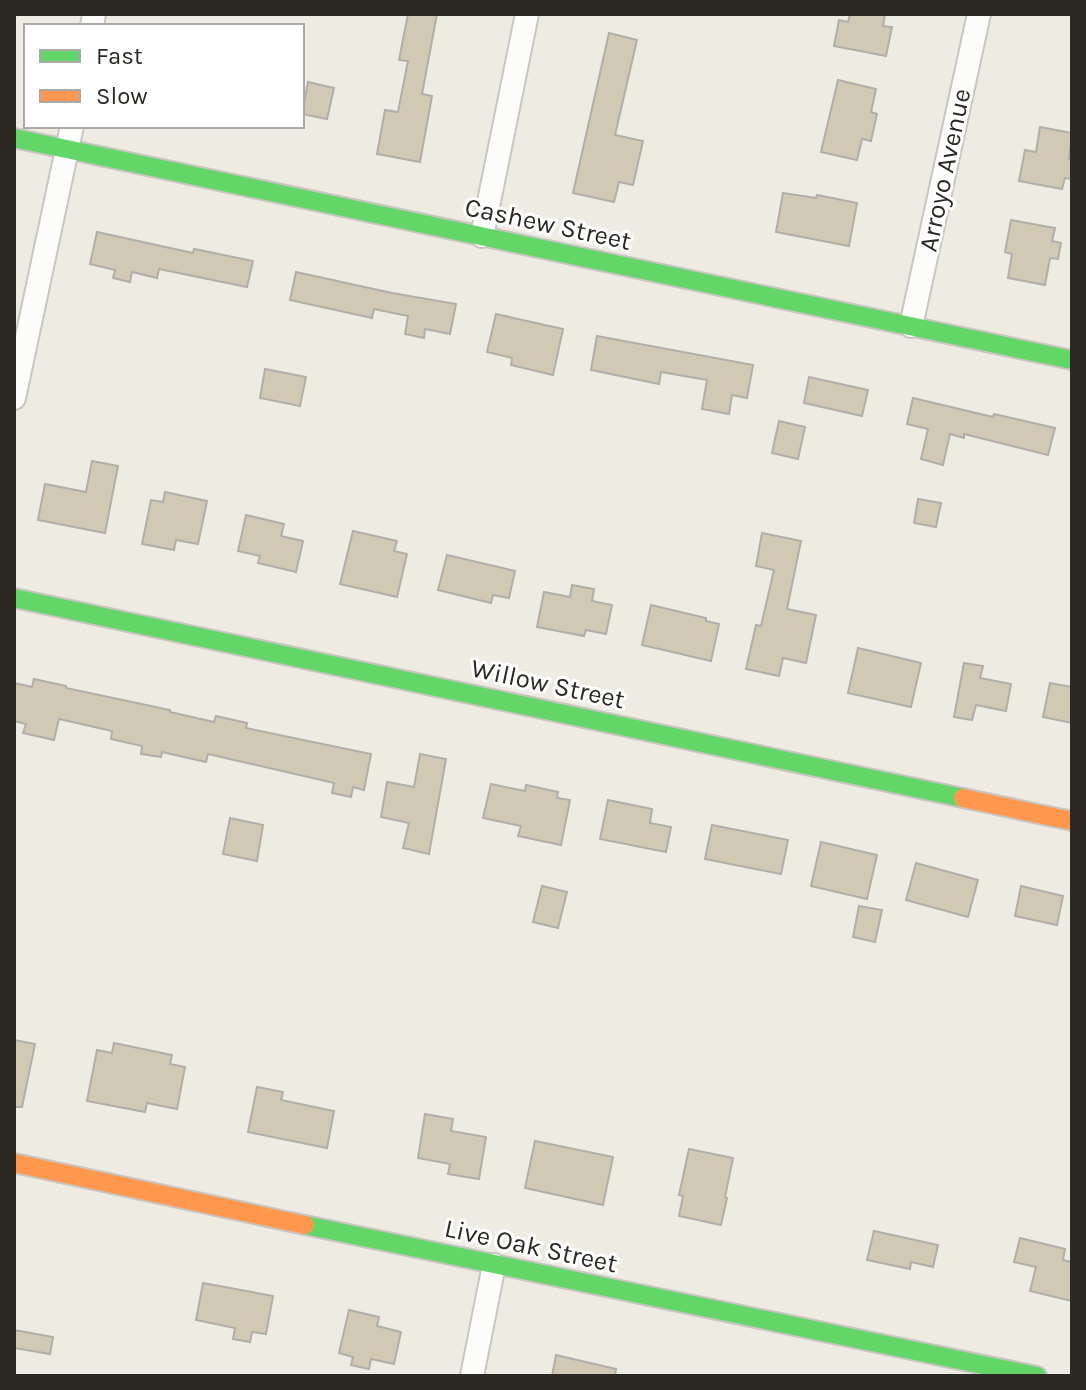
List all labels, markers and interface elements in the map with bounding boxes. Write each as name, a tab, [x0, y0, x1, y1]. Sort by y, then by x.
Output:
legend	[24, 24, 304, 128]
text: Fast	[96, 42, 143, 70]
text: Slow	[96, 82, 148, 110]
street label: Arroyo Avenue	[913, 86, 977, 254]
street label: Cashew Street	[462, 191, 634, 257]
street label: Willow Street	[468, 653, 628, 715]
street label: Live Oak Street	[442, 1213, 620, 1279]

